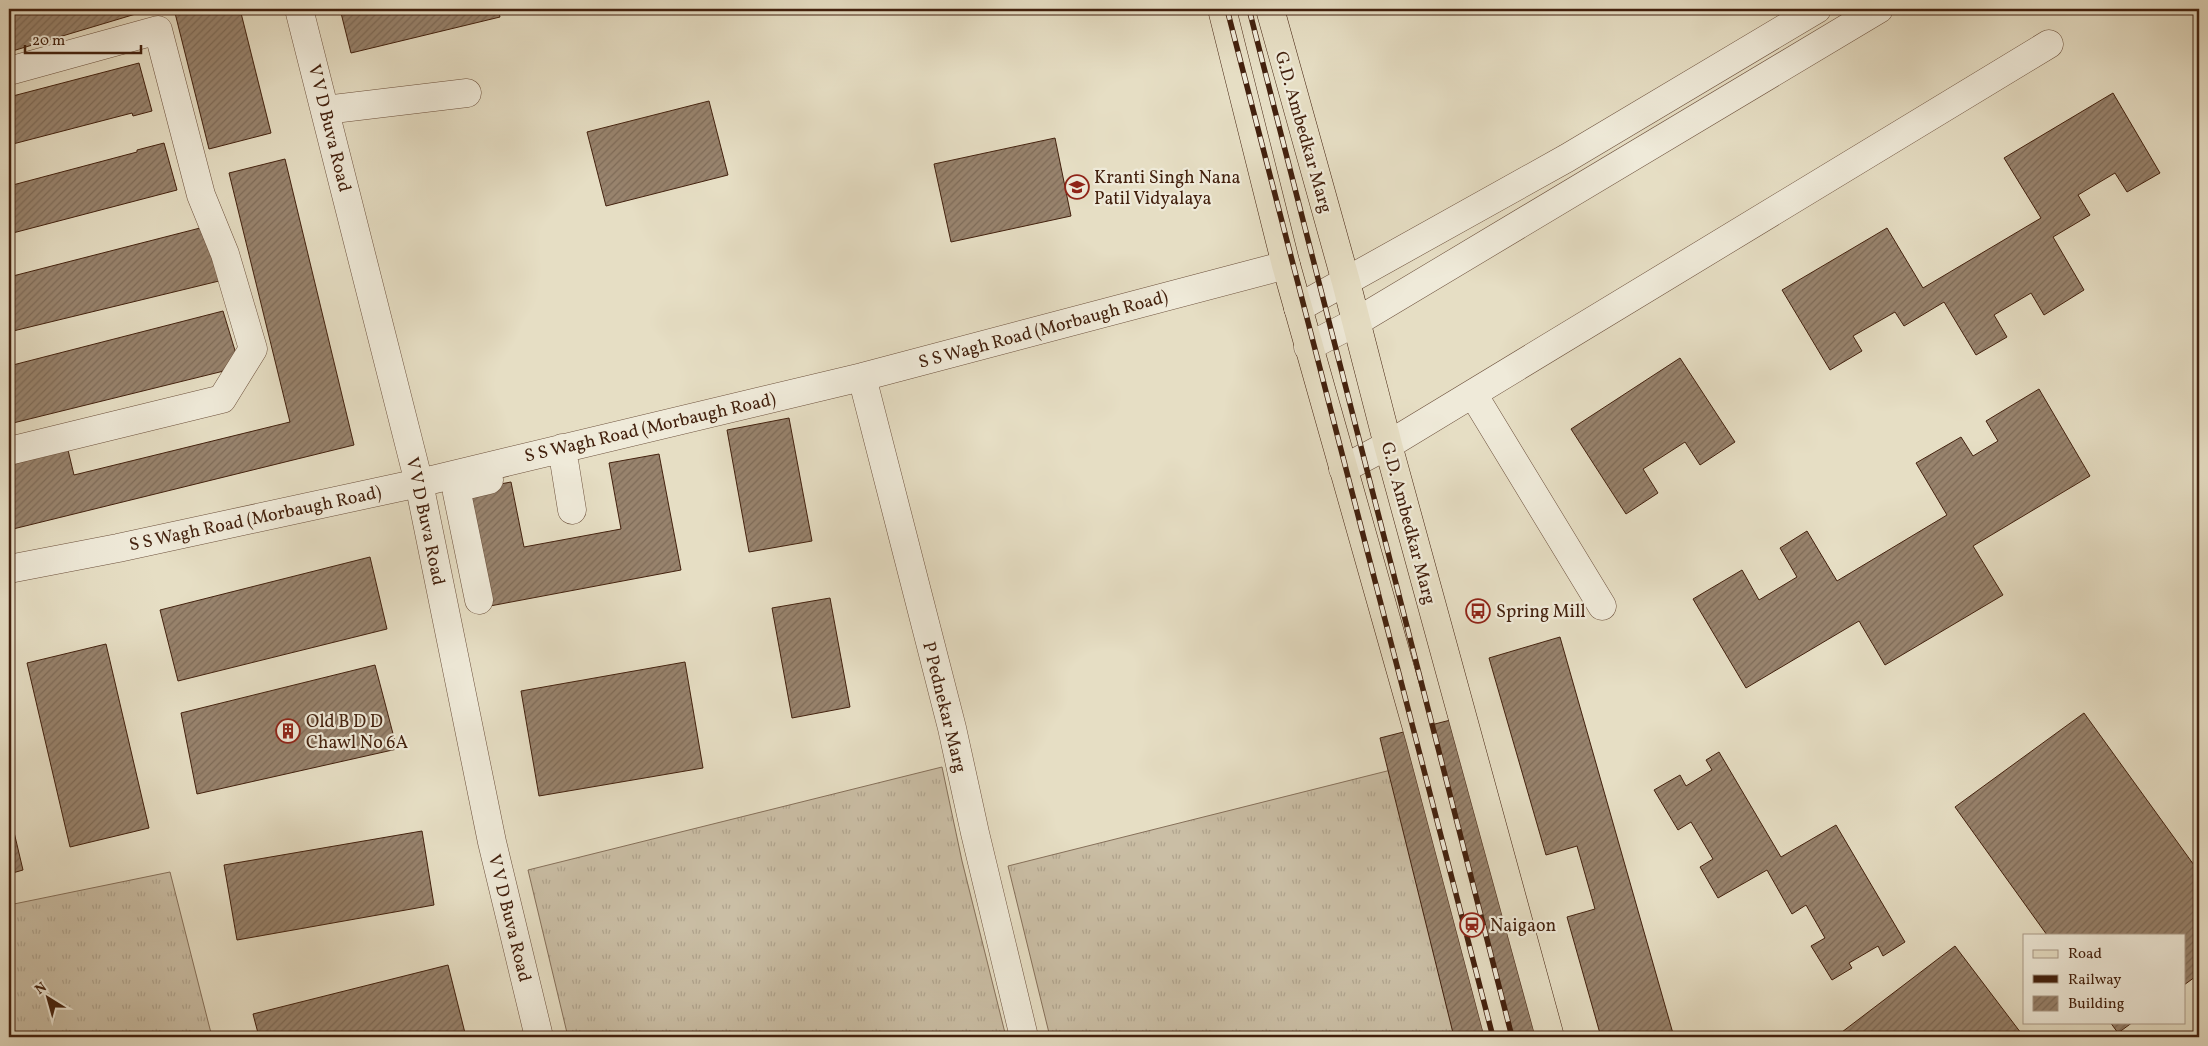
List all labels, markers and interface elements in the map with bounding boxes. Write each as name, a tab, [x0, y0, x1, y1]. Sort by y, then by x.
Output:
scale bar	[25, 22, 141, 54]
text: 20 m	[32, 31, 65, 52]
street label: G.D. Ambedkar Marg	[1267, 48, 1338, 216]
street label: V V D Buva Road	[301, 62, 356, 195]
place label: Kranti Singh Nana Patil Vidyalaya	[1094, 166, 1240, 212]
school or university icon: Kranti Singh Nana Patil Vidyalaya	[1064, 174, 1090, 200]
street label: S S Wagh Road (Morbaugh Road)	[916, 285, 1171, 376]
street label: S S Wagh Road (Morbaugh Road)	[522, 387, 778, 470]
street label: G.D. Ambedkar Marg	[1374, 439, 1441, 608]
street label: V V D Buva Road	[399, 455, 450, 588]
street label: S S Wagh Road (Morbaugh Road)	[127, 481, 384, 558]
bus stop icon: Spring Mill	[1465, 598, 1491, 624]
place label: Spring Mill	[1496, 600, 1586, 625]
street label: P Pednekar Marg	[915, 639, 972, 776]
place label: Old B D D Chawl No 6A	[306, 710, 408, 756]
building icon: Old B D D Chawl No 6A	[275, 718, 301, 744]
street label: V V D Buva Road	[481, 852, 536, 985]
station icon: Naigaon	[1459, 912, 1485, 938]
place label: Naigaon	[1490, 914, 1556, 939]
legend	[2023, 934, 2186, 1024]
text: Road	[2068, 944, 2102, 965]
text: Railway	[2068, 970, 2121, 991]
north arrow	[22, 974, 72, 1024]
text: N	[31, 978, 51, 999]
text: Building	[2068, 994, 2125, 1015]

